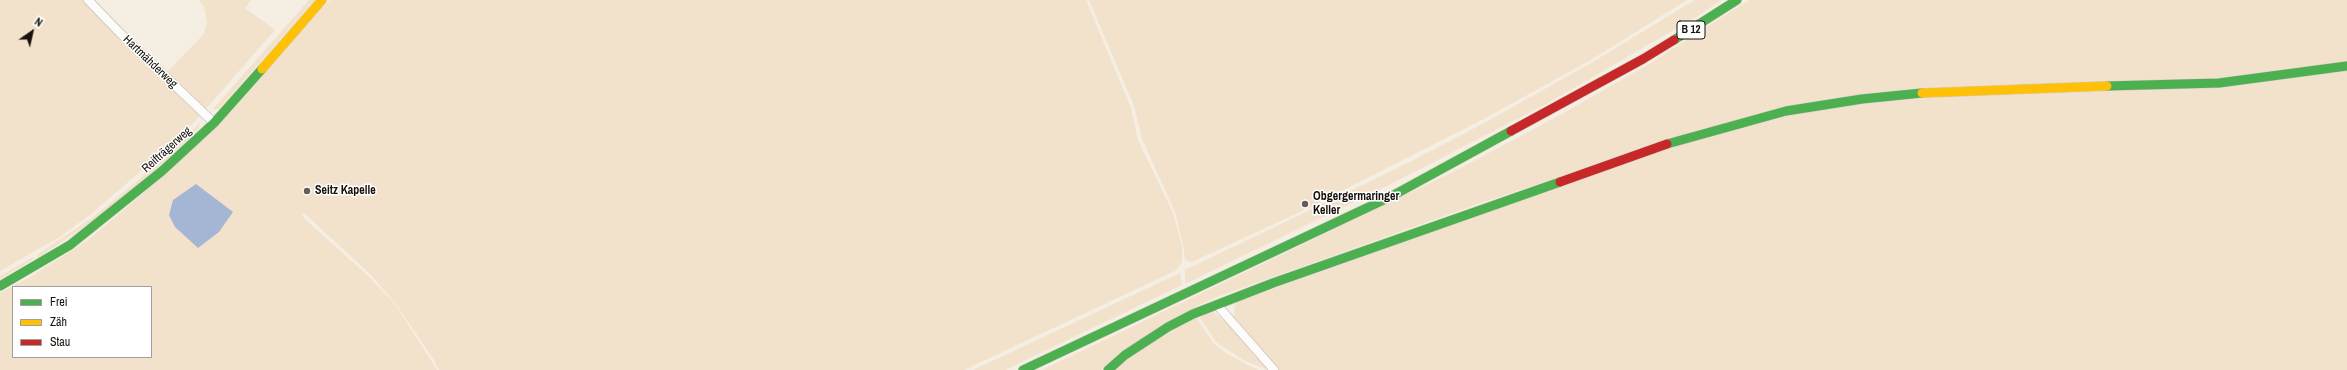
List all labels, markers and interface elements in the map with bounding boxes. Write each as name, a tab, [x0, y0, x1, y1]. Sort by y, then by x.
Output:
north arrow	[12, 12, 52, 52]
text: N	[32, 14, 45, 30]
road number: B 12	[1677, 21, 1705, 39]
street label: Hartmähderweg	[120, 33, 180, 91]
street label: Reifträgerweg	[139, 124, 195, 176]
place label: Seitz Kapelle	[315, 184, 376, 198]
marker: Seitz Kapelle	[302, 186, 312, 196]
place label: Obgergermaringer Keller	[1313, 190, 1399, 218]
marker: Obgergermaringer Keller	[1300, 199, 1310, 209]
legend	[12, 286, 152, 358]
text: Frei	[50, 294, 68, 310]
text: Zäh	[50, 314, 67, 330]
text: Stau	[50, 334, 70, 350]

